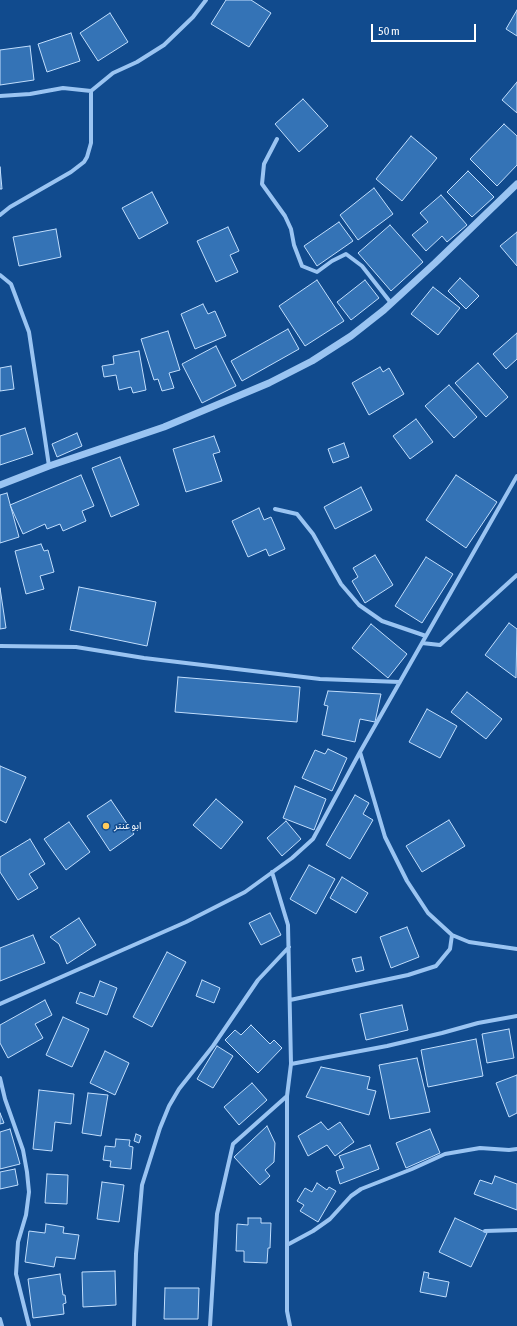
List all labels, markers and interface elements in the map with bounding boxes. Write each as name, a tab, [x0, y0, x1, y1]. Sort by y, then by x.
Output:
scale bar	[373, 16, 478, 42]
text: 50 m	[378, 24, 400, 38]
place label: ابو عنتر	[114, 820, 141, 832]
marker: ابو عنتر	[101, 821, 111, 831]

